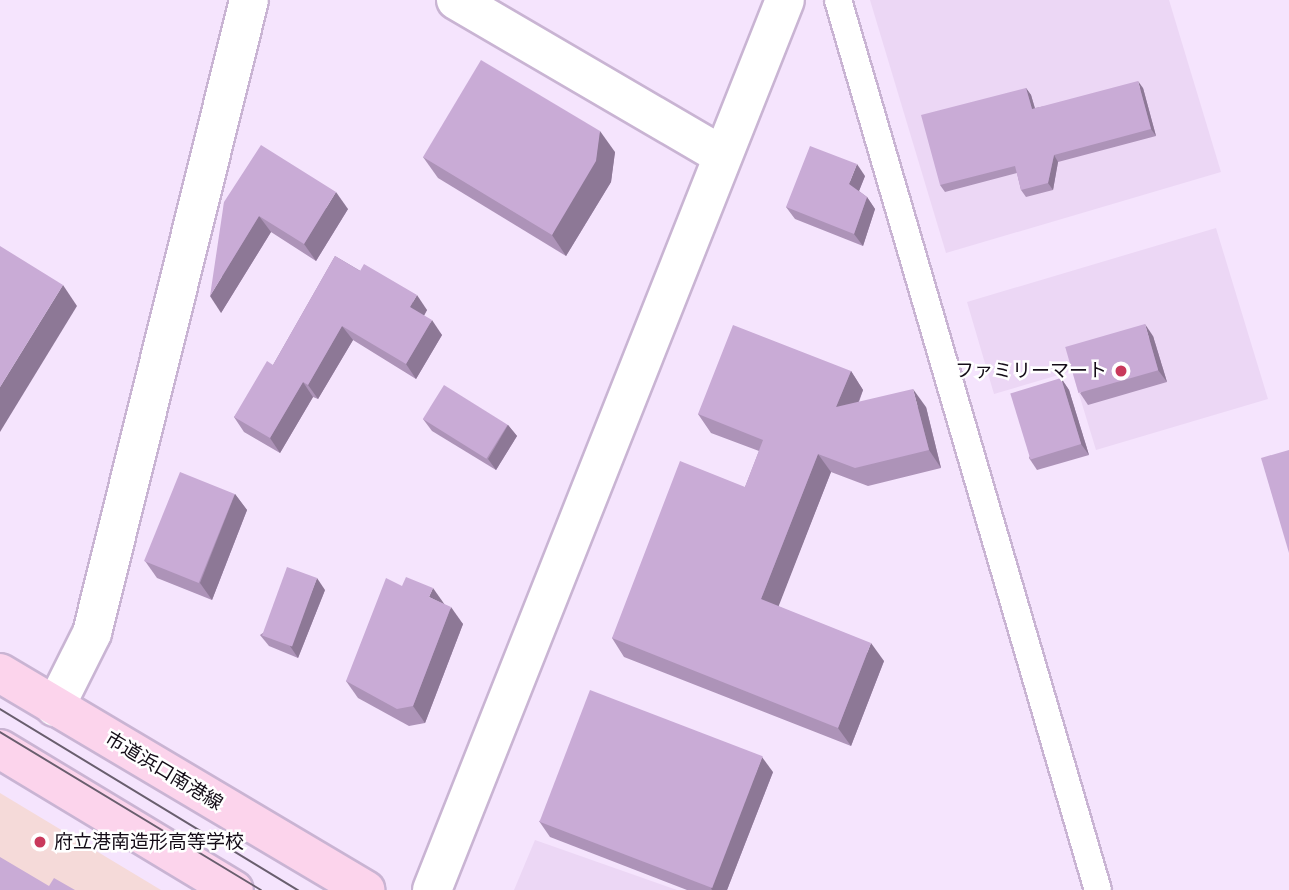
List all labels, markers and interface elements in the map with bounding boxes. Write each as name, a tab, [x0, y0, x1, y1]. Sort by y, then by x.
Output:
place label: ファミリーマート	[955, 360, 1107, 382]
marker: ファミリーマート	[1113, 363, 1129, 379]
street label: 市道浜口南港線	[101, 727, 227, 815]
place label: 府立港南造形高等学校	[54, 831, 244, 853]
marker: 府立港南造形高等学校	[32, 834, 48, 850]

